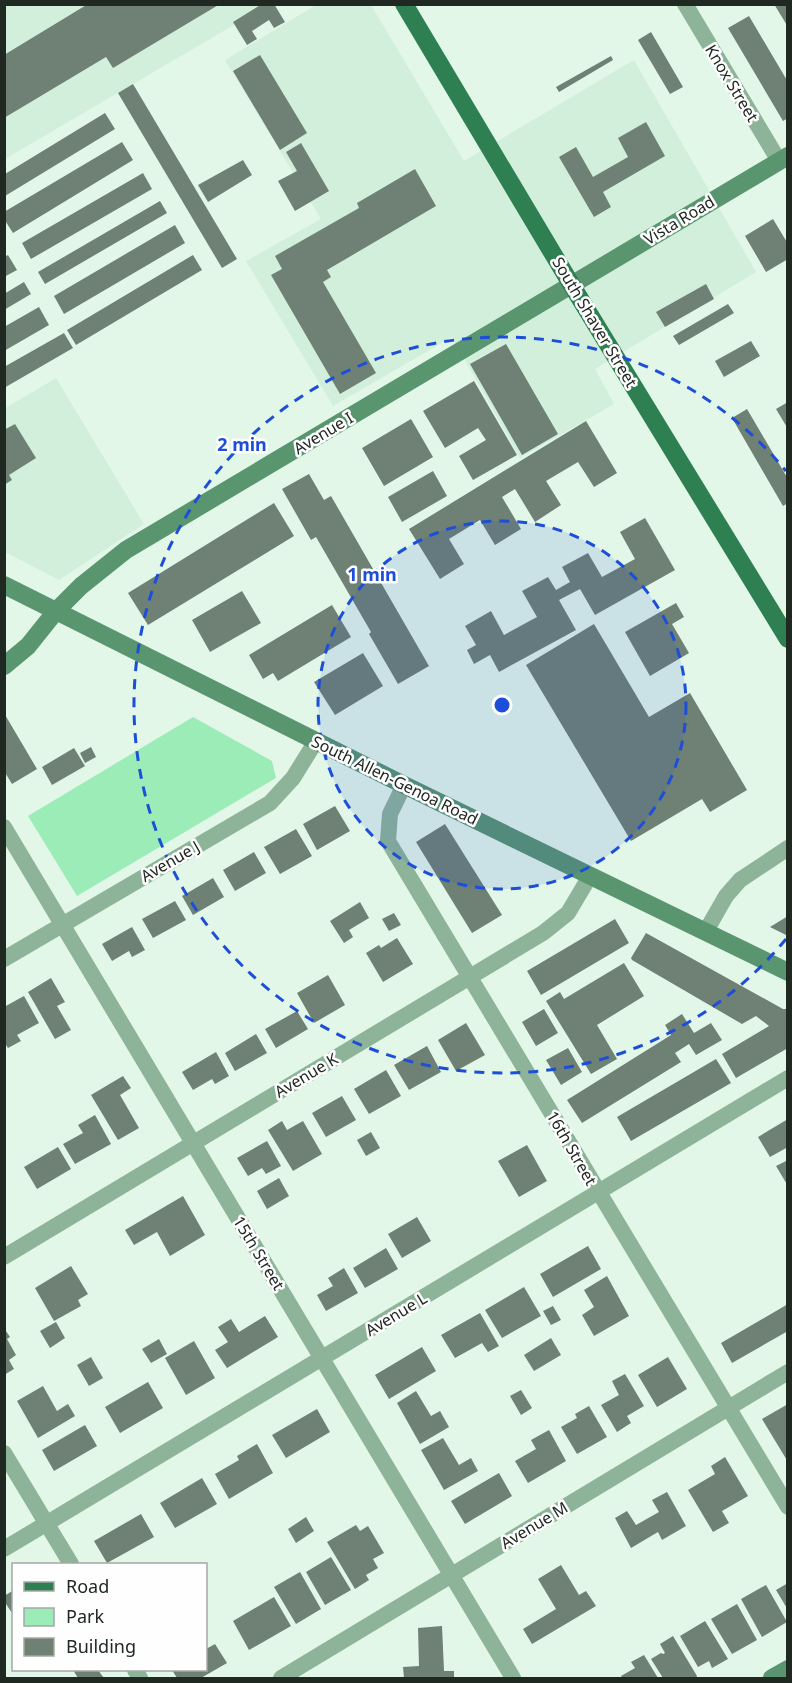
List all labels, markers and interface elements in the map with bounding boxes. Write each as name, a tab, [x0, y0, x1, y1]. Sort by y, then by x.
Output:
street label: Knox Street	[700, 40, 764, 126]
street label: Vista Road	[640, 190, 718, 250]
street label: South Shaver Street	[547, 253, 643, 391]
street label: Avenue I	[289, 407, 357, 459]
text: 2 min	[217, 432, 267, 456]
text: 1 min	[347, 562, 397, 586]
centre of rings	[492, 695, 512, 715]
street label: South Allen-Genoa Road	[308, 730, 482, 830]
street label: Avenue J	[136, 835, 204, 887]
street label: Avenue K	[270, 1047, 342, 1103]
street label: 16th Street	[542, 1107, 602, 1190]
street label: 15th Street	[228, 1212, 290, 1294]
street label: Avenue L	[361, 1287, 431, 1341]
street label: Avenue M	[496, 1496, 572, 1554]
legend	[12, 1563, 207, 1671]
text: Road	[66, 1574, 109, 1598]
text: Park	[66, 1604, 104, 1628]
text: Building	[66, 1634, 136, 1658]

